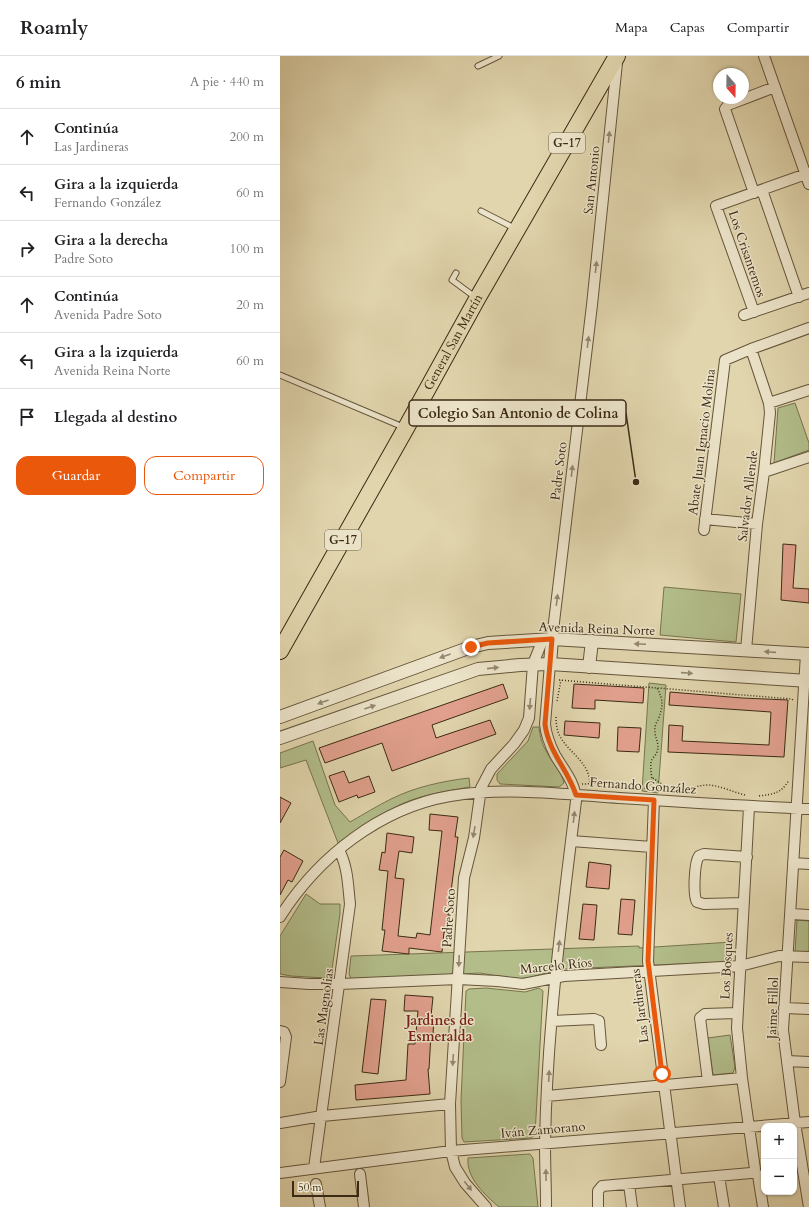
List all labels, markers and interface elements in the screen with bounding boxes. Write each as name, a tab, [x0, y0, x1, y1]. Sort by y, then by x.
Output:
text: Roamly	[20, 15, 88, 41]
text: Mapa	[615, 18, 648, 37]
text: Capas	[670, 18, 705, 37]
text: Compartir	[727, 18, 789, 37]
north arrow	[713, 68, 749, 104]
text: 6 min	[16, 71, 61, 94]
text: A pie · 440 m	[190, 73, 264, 91]
text: Continúa	[54, 118, 119, 138]
icon: ahead	[16, 126, 38, 148]
text: 200 m	[230, 128, 264, 146]
one-way arrow	[606, 131, 612, 143]
road number: G-17	[549, 133, 585, 153]
text: Las Jardineras	[54, 138, 129, 156]
street label: San Antonio	[579, 145, 605, 215]
text: Gira a la izquierda	[54, 174, 178, 194]
icon: left	[16, 182, 38, 204]
text: 60 m	[236, 184, 264, 202]
text: Fernando González	[54, 194, 161, 212]
street label: Los Crisantemos	[724, 208, 770, 300]
text: Gira a la derecha	[54, 230, 168, 250]
icon: right	[16, 238, 38, 260]
text: 100 m	[230, 240, 264, 258]
text: Padre Soto	[54, 250, 113, 268]
one-way arrow	[593, 261, 599, 273]
text: Continúa	[54, 286, 119, 306]
street label: General San Martín	[419, 290, 487, 394]
icon: ahead	[16, 294, 38, 316]
text: 20 m	[236, 296, 264, 314]
text: Avenida Padre Soto	[54, 306, 162, 324]
one-way arrow	[585, 336, 591, 348]
text: Gira a la izquierda	[54, 342, 178, 362]
icon: left	[16, 350, 38, 372]
text: 60 m	[236, 352, 264, 370]
text: Avenida Reina Norte	[54, 362, 171, 380]
street label: Abate Juan Ignacio Molina	[684, 367, 720, 516]
callout: Colegio San Antonio de Colina	[409, 400, 626, 426]
text: Colegio San Antonio de Colina	[418, 404, 618, 423]
icon: arrive	[16, 406, 38, 428]
text: Llegada al destino	[54, 407, 177, 427]
street label: Padre Soto	[546, 441, 572, 501]
street label: Salvador Allende	[733, 449, 763, 543]
button: Guardar	[16, 456, 136, 495]
button: Compartir	[144, 456, 264, 495]
one-way arrow	[569, 465, 575, 477]
road number: G-17	[325, 530, 361, 550]
one-way arrow	[553, 594, 560, 606]
street label: Avenida Reina Norte	[538, 618, 656, 640]
route end	[462, 638, 480, 656]
one-way arrow	[633, 641, 646, 647]
one-way arrow	[764, 648, 776, 655]
one-way arrow	[439, 654, 451, 660]
one-way arrow	[487, 664, 499, 671]
one-way arrow	[681, 670, 693, 677]
one-way arrow	[527, 698, 533, 710]
one-way arrow	[317, 699, 329, 705]
one-way arrow	[364, 704, 376, 710]
street label: Fernando González	[589, 773, 697, 799]
one-way arrow	[571, 811, 577, 823]
one-way arrow	[471, 826, 477, 838]
street label: Padre Soto	[438, 888, 460, 948]
street label: Los Bosques	[716, 932, 738, 1000]
one-way arrow	[556, 940, 562, 952]
street label: Marcelo Ríos	[519, 953, 593, 979]
one-way arrow	[456, 955, 462, 968]
street label: Las Magnolias	[310, 967, 338, 1047]
street label: Las Jardineras	[627, 968, 653, 1044]
street label: Jaime Fillol	[763, 976, 783, 1041]
district label: Jardines de Esmeralda	[404, 1011, 474, 1046]
one-way arrow	[450, 1054, 457, 1066]
route start	[653, 1065, 671, 1083]
one-way arrow	[545, 1070, 552, 1082]
street label: Iván Zamorano	[500, 1117, 586, 1143]
map controls	[761, 1123, 797, 1195]
button: +	[761, 1123, 797, 1159]
button: −	[761, 1159, 797, 1195]
one-way arrow	[543, 1168, 549, 1181]
scale bar	[292, 1179, 359, 1198]
text: 50 m	[298, 1180, 322, 1195]
one-way arrow	[464, 1180, 472, 1191]

